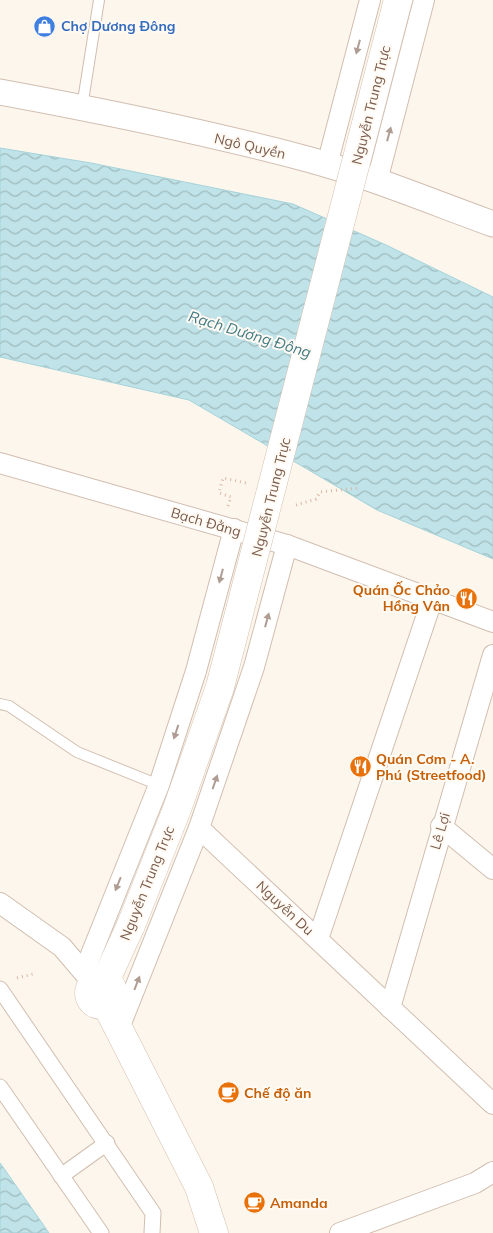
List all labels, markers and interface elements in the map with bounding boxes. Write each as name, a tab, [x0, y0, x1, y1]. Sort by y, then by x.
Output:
shop icon: Chợ Dương Đông	[33, 14, 57, 38]
place label: Chợ Dương Đông	[61, 17, 176, 35]
one-way arrow	[354, 40, 362, 55]
street label: Nguyễn Trung Trực	[347, 44, 395, 166]
one-way arrow	[385, 127, 393, 142]
street label: Ngô Quyền	[213, 129, 287, 163]
water label: Rạch Dương Đông	[186, 306, 314, 362]
street label: Nguyễn Trung Trực	[247, 436, 295, 558]
street label: Bạch Đằng	[169, 503, 243, 541]
one-way arrow	[217, 569, 225, 584]
place label: Quán Ốc Chảo Hồng Vân	[353, 581, 450, 615]
restaurant icon: Quán Ốc Chảo Hồng Vân	[454, 586, 478, 610]
one-way arrow	[263, 613, 271, 628]
one-way arrow	[172, 725, 179, 740]
place label: Quán Cơm - A. Phú (Streetfood)	[376, 750, 486, 784]
restaurant icon: Quán Cơm - A. Phú (Streetfood)	[348, 755, 372, 779]
one-way arrow	[212, 774, 219, 789]
street label: Lê Lợi	[426, 810, 454, 852]
street label: Nguyễn Trung Trực	[116, 823, 178, 943]
one-way arrow	[114, 877, 122, 891]
street label: Nguyễn Du	[252, 877, 318, 939]
one-way arrow	[133, 976, 141, 990]
cafe icon: Chế độ ăn	[216, 1081, 240, 1105]
place label: Chế độ ăn	[244, 1084, 311, 1102]
cafe icon: Amanda	[242, 1191, 266, 1215]
place label: Amanda	[270, 1194, 328, 1212]

